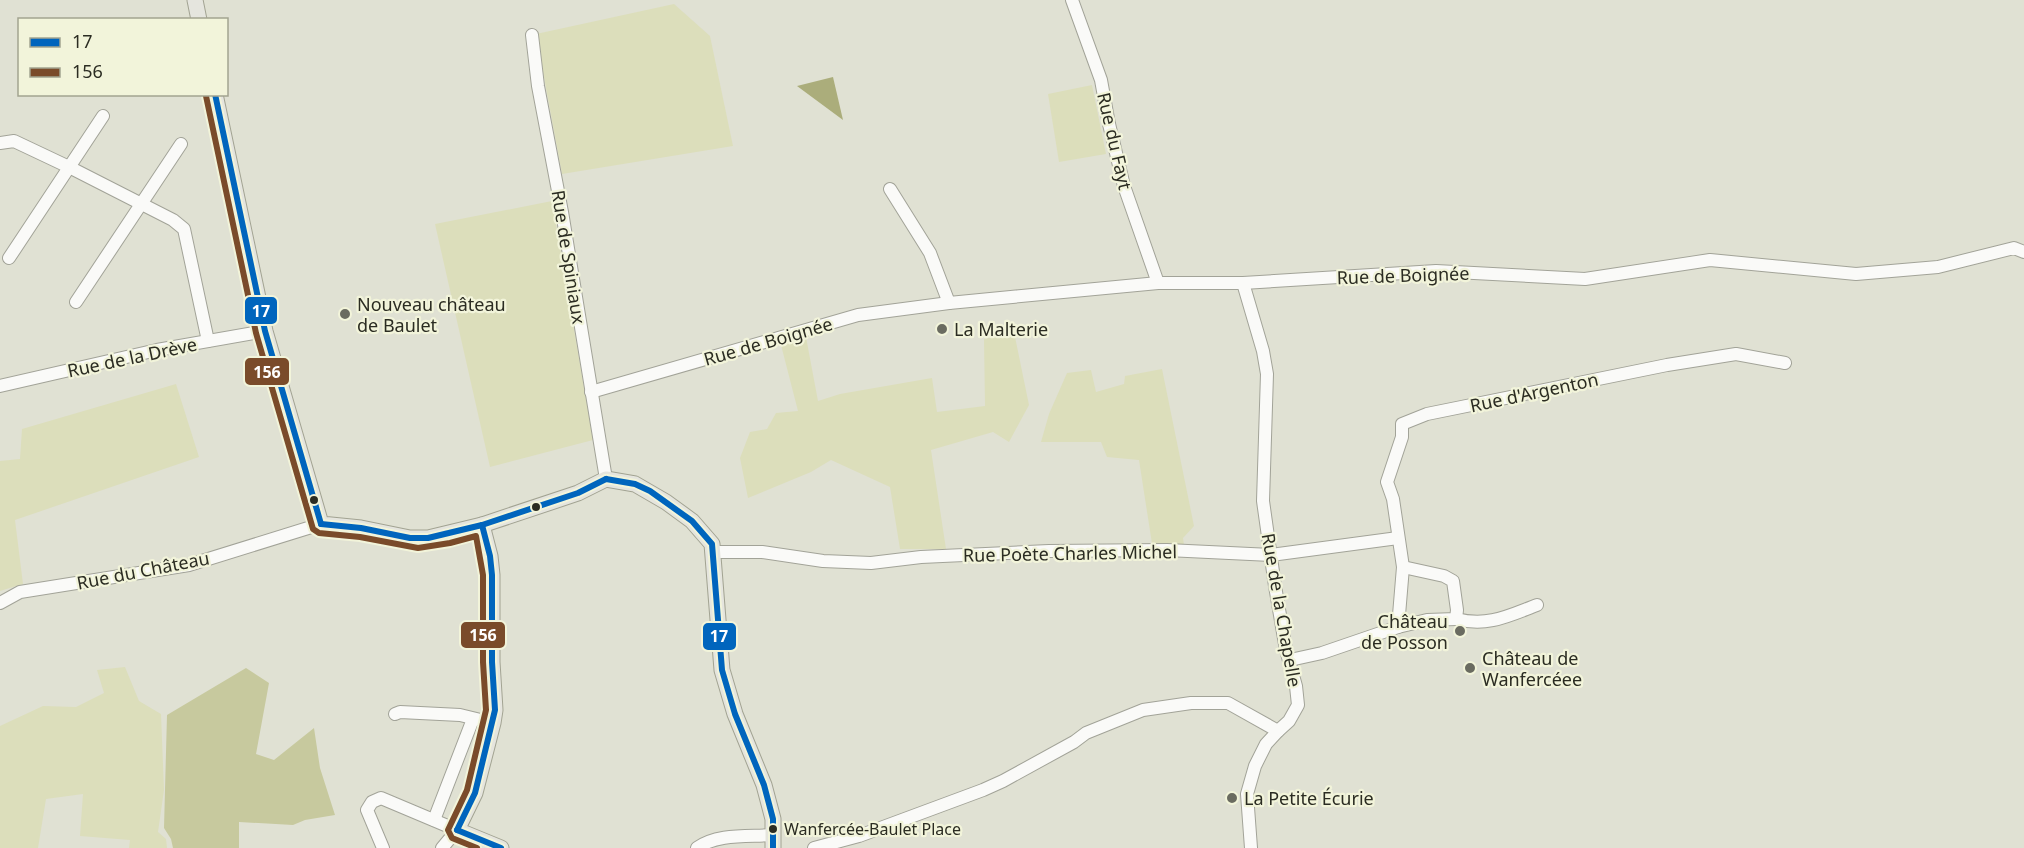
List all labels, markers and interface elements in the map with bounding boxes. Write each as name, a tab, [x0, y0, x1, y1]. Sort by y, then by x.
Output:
legend	[18, 18, 228, 96]
text: 17	[72, 29, 93, 53]
text: 156	[72, 59, 103, 83]
street label: Rue du Fayt	[1092, 90, 1138, 192]
street label: Rue de Spiniaux	[547, 188, 591, 326]
street label: Rue de Boignée	[1336, 261, 1470, 289]
place label: Nouveau château de Baulet	[357, 292, 506, 337]
line badge: 17	[244, 296, 278, 325]
text: 17	[252, 300, 270, 322]
marker: Nouveau château de Baulet	[338, 307, 352, 321]
street label: Rue de Boignée	[701, 311, 835, 371]
place label: La Malterie	[954, 317, 1048, 341]
marker: La Malterie	[935, 322, 949, 336]
street label: Rue de la Drève	[65, 332, 199, 382]
line badge: 156	[244, 357, 290, 386]
text: 156	[253, 361, 281, 383]
street label: Rue d'Argenton	[1468, 367, 1600, 417]
unlabelled marker	[308, 494, 320, 506]
unlabelled marker	[530, 501, 542, 513]
street label: Rue de la Chapelle	[1257, 531, 1307, 689]
street label: Rue Poète Charles Michel	[963, 539, 1177, 567]
street label: Rue du Château	[75, 545, 211, 595]
place label: Château de Posson	[1361, 609, 1448, 654]
line badge: 156	[460, 621, 506, 649]
line badge: 17	[702, 622, 737, 651]
text: 156	[469, 624, 497, 646]
marker: Château de Posson	[1453, 624, 1467, 638]
text: 17	[710, 625, 728, 647]
place label: Château de Wanfercéee	[1482, 646, 1582, 691]
marker: Château de Wanfercéee	[1463, 661, 1477, 675]
place label: La Petite Écurie	[1244, 786, 1374, 810]
marker: La Petite Écurie	[1225, 791, 1239, 805]
place label: Wanfercée-Baulet Place	[784, 818, 961, 840]
marker: Wanfercée-Baulet Place	[767, 823, 779, 835]

